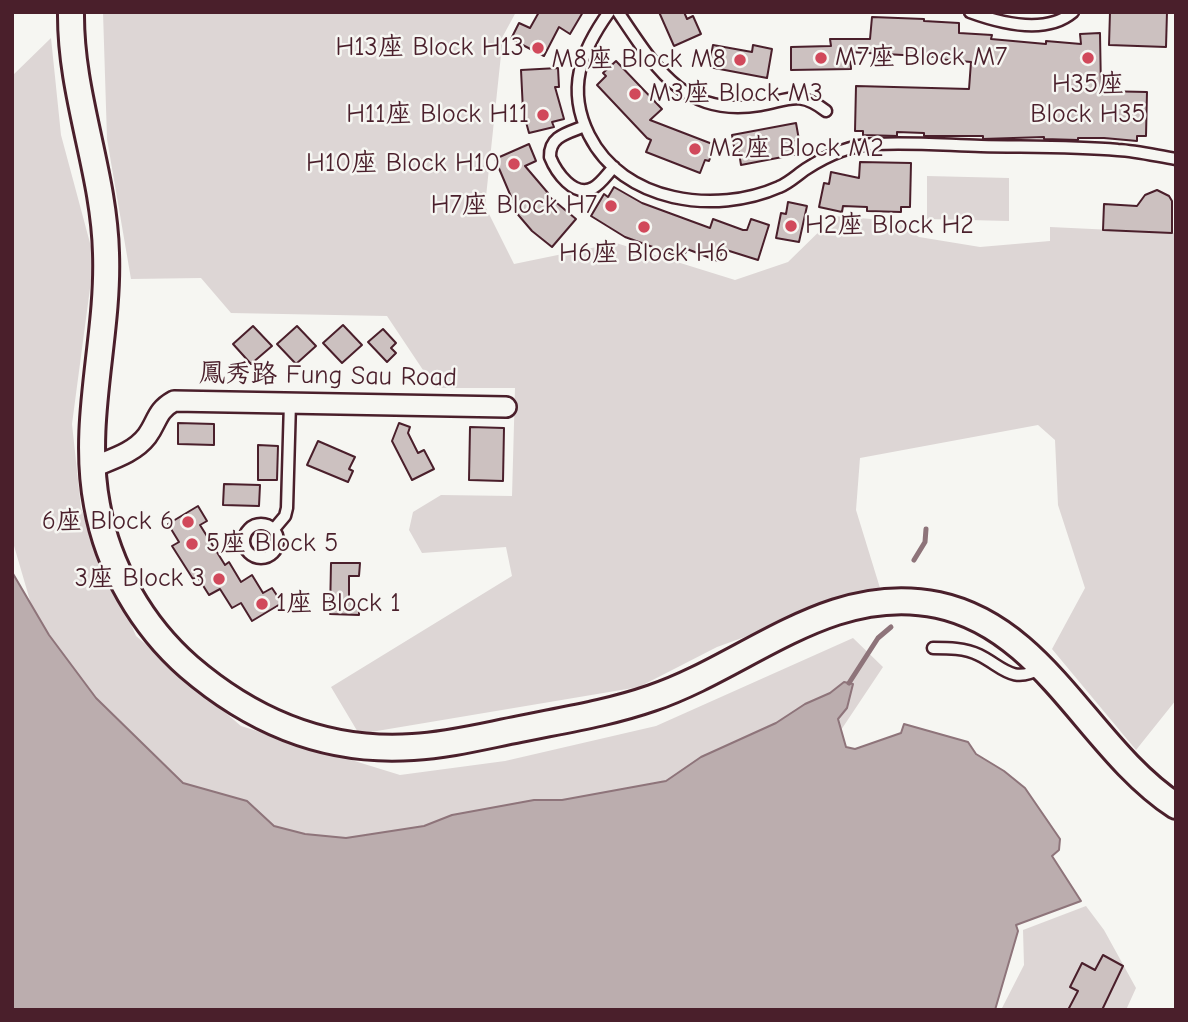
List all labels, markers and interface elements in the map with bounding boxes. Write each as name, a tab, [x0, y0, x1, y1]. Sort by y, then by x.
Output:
place label: H13座 Block H13	[335, 32, 524, 64]
marker: H13座 Block H13	[530, 40, 546, 56]
place label: M7座 Block M7	[835, 42, 1007, 74]
place label: M8座 Block M8	[552, 44, 726, 76]
marker: M7座 Block M7	[813, 50, 829, 66]
marker: H35座 Block H35	[1080, 50, 1096, 66]
marker: M8座 Block M8	[732, 52, 748, 68]
place label: H35座 Block H35	[1030, 69, 1146, 130]
place label: M3座 Block M3	[649, 78, 823, 110]
marker: M3座 Block M3	[627, 86, 643, 102]
place label: H11座 Block H11	[346, 99, 529, 131]
marker: H11座 Block H11	[535, 107, 551, 123]
place label: M2座 Block M2	[709, 133, 884, 165]
marker: M2座 Block M2	[687, 141, 703, 157]
place label: H10座 Block H10	[306, 148, 500, 180]
marker: H10座 Block H10	[506, 156, 522, 172]
place label: H7座 Block H7	[431, 190, 597, 222]
marker: H7座 Block H7	[603, 198, 619, 214]
place label: H2座 Block H2	[805, 210, 974, 242]
marker: H2座 Block H2	[783, 218, 799, 234]
marker: H6座 Block H6	[636, 219, 652, 235]
place label: H6座 Block H6	[559, 238, 729, 270]
street label: 鳳秀路 Fung Sau Road	[199, 358, 457, 394]
place label: 6座 Block 6	[42, 506, 174, 538]
marker: 6座 Block 6	[180, 514, 196, 530]
place label: 5座 Block 5	[206, 528, 338, 560]
marker: 5座 Block 5	[184, 536, 200, 552]
place label: 3座 Block 3	[75, 563, 205, 595]
marker: 3座 Block 3	[211, 571, 227, 587]
place label: 1座 Block 1	[276, 588, 401, 620]
marker: 1座 Block 1	[254, 596, 270, 612]

